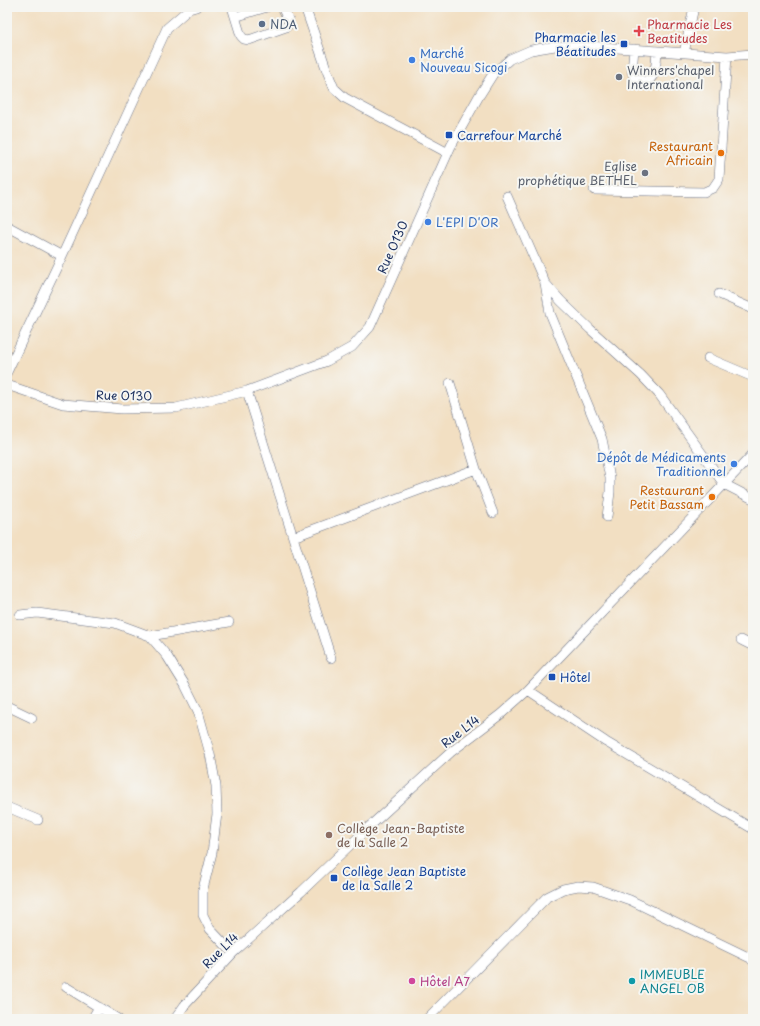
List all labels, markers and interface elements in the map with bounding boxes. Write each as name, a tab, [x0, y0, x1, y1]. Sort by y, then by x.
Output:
place label: NDA	[270, 15, 298, 33]
place label: Pharmacie Les Beatitudes	[647, 15, 732, 47]
marker: NDA	[257, 19, 267, 29]
marker: Pharmacie Les Beatitudes	[634, 26, 644, 36]
place label: Pharmacie les Béatitudes	[534, 28, 617, 60]
marker: Pharmacie les Béatitudes	[619, 39, 629, 49]
place label: Marché Nouveau Sicogi	[420, 44, 507, 76]
marker: Marché Nouveau Sicogi	[407, 55, 417, 65]
place label: Winners'chapel International	[627, 61, 714, 93]
marker: Winners'chapel International	[614, 72, 624, 82]
place label: Carrefour Marché	[457, 126, 562, 144]
marker: Carrefour Marché	[444, 130, 454, 140]
place label: Restaurant Africain	[649, 137, 713, 169]
marker: Restaurant Africain	[716, 148, 726, 158]
place label: Eglise prophétique BETHEL	[518, 157, 637, 189]
marker: Eglise prophétique BETHEL	[640, 168, 650, 178]
place label: L'EPI D'OR	[436, 213, 498, 231]
street label: Rue O130	[372, 217, 412, 276]
marker: L'EPI D'OR	[423, 217, 433, 227]
street label: Rue O130	[96, 386, 152, 404]
place label: Dépôt de Médicaments Traditionnel	[596, 448, 726, 480]
marker: Dépôt de Médicaments Traditionnel	[729, 459, 739, 469]
place label: Restaurant Petit Bassam	[630, 481, 704, 513]
marker: Restaurant Petit Bassam	[707, 492, 717, 502]
place label: Hôtel	[560, 668, 591, 686]
marker: Hôtel	[547, 672, 557, 682]
street label: Rue L14	[437, 710, 483, 752]
place label: Collège Jean-Baptiste de la Salle 2	[337, 819, 465, 851]
marker: Collège Jean-Baptiste de la Salle 2	[324, 830, 334, 840]
place label: Collège Jean Baptiste de la Salle 2	[342, 862, 466, 894]
marker: Collège Jean Baptiste de la Salle 2	[329, 873, 339, 883]
street label: Rue L14	[198, 928, 242, 972]
place label: IMMEUBLE ANGEL OB	[640, 965, 705, 997]
place label: Hôtel A7	[420, 972, 471, 990]
marker: Hôtel A7	[407, 976, 417, 986]
marker: IMMEUBLE ANGEL OB	[627, 976, 637, 986]

